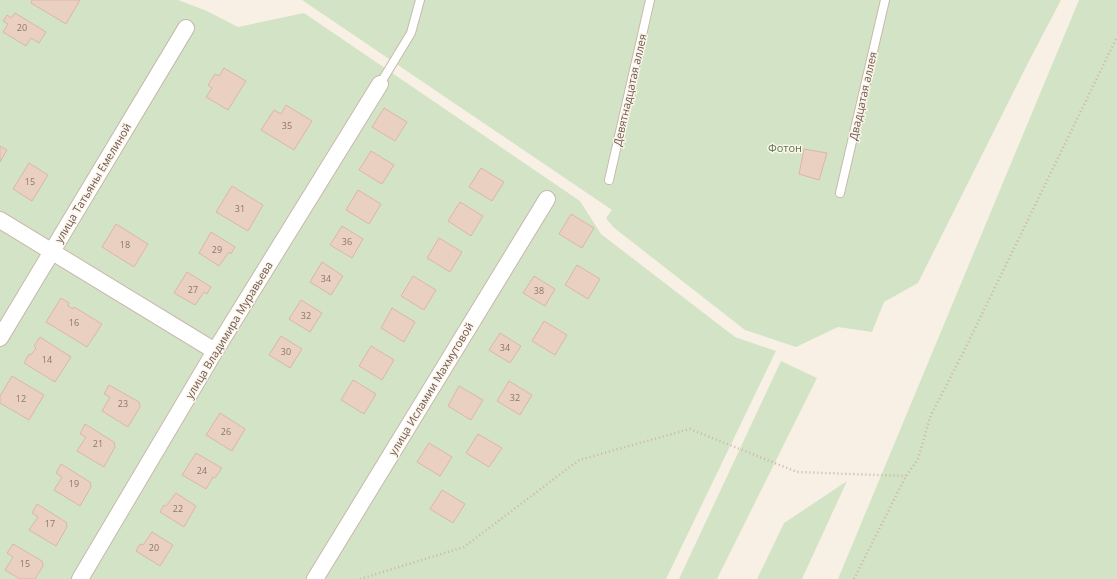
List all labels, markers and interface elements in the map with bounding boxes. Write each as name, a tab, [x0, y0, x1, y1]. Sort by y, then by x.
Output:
house number: 20	[17, 21, 27, 34]
street label: Девятнадцатая аллея	[609, 32, 650, 148]
street label: Двадцатая аллея	[845, 50, 880, 142]
house number: 35	[282, 119, 292, 132]
street label: улица Татьяны Емелиной	[51, 120, 134, 245]
park label: Фотон	[768, 140, 802, 155]
house number: 15	[25, 175, 35, 188]
house number: 31	[235, 202, 245, 215]
house number: 36	[342, 235, 352, 248]
house number: 18	[120, 238, 130, 251]
house number: 29	[212, 243, 222, 256]
street label: улица Владимира Муравьева	[181, 258, 276, 401]
house number: 34	[321, 272, 331, 285]
house number: 27	[188, 283, 198, 296]
house number: 38	[534, 284, 544, 297]
house number: 32	[301, 309, 311, 322]
house number: 16	[69, 316, 79, 329]
street label: улица Исламии Махмутовой	[385, 319, 476, 458]
house number: 34	[500, 341, 510, 354]
house number: 30	[281, 345, 291, 358]
house number: 14	[42, 353, 52, 366]
house number: 32	[510, 391, 520, 404]
house number: 12	[16, 392, 26, 405]
house number: 23	[118, 397, 128, 410]
house number: 26	[221, 425, 231, 438]
house number: 21	[93, 437, 103, 450]
house number: 24	[197, 464, 207, 477]
house number: 19	[69, 477, 79, 490]
house number: 22	[173, 502, 183, 515]
house number: 17	[45, 517, 55, 530]
house number: 20	[149, 541, 159, 554]
house number: 15	[20, 557, 30, 570]

